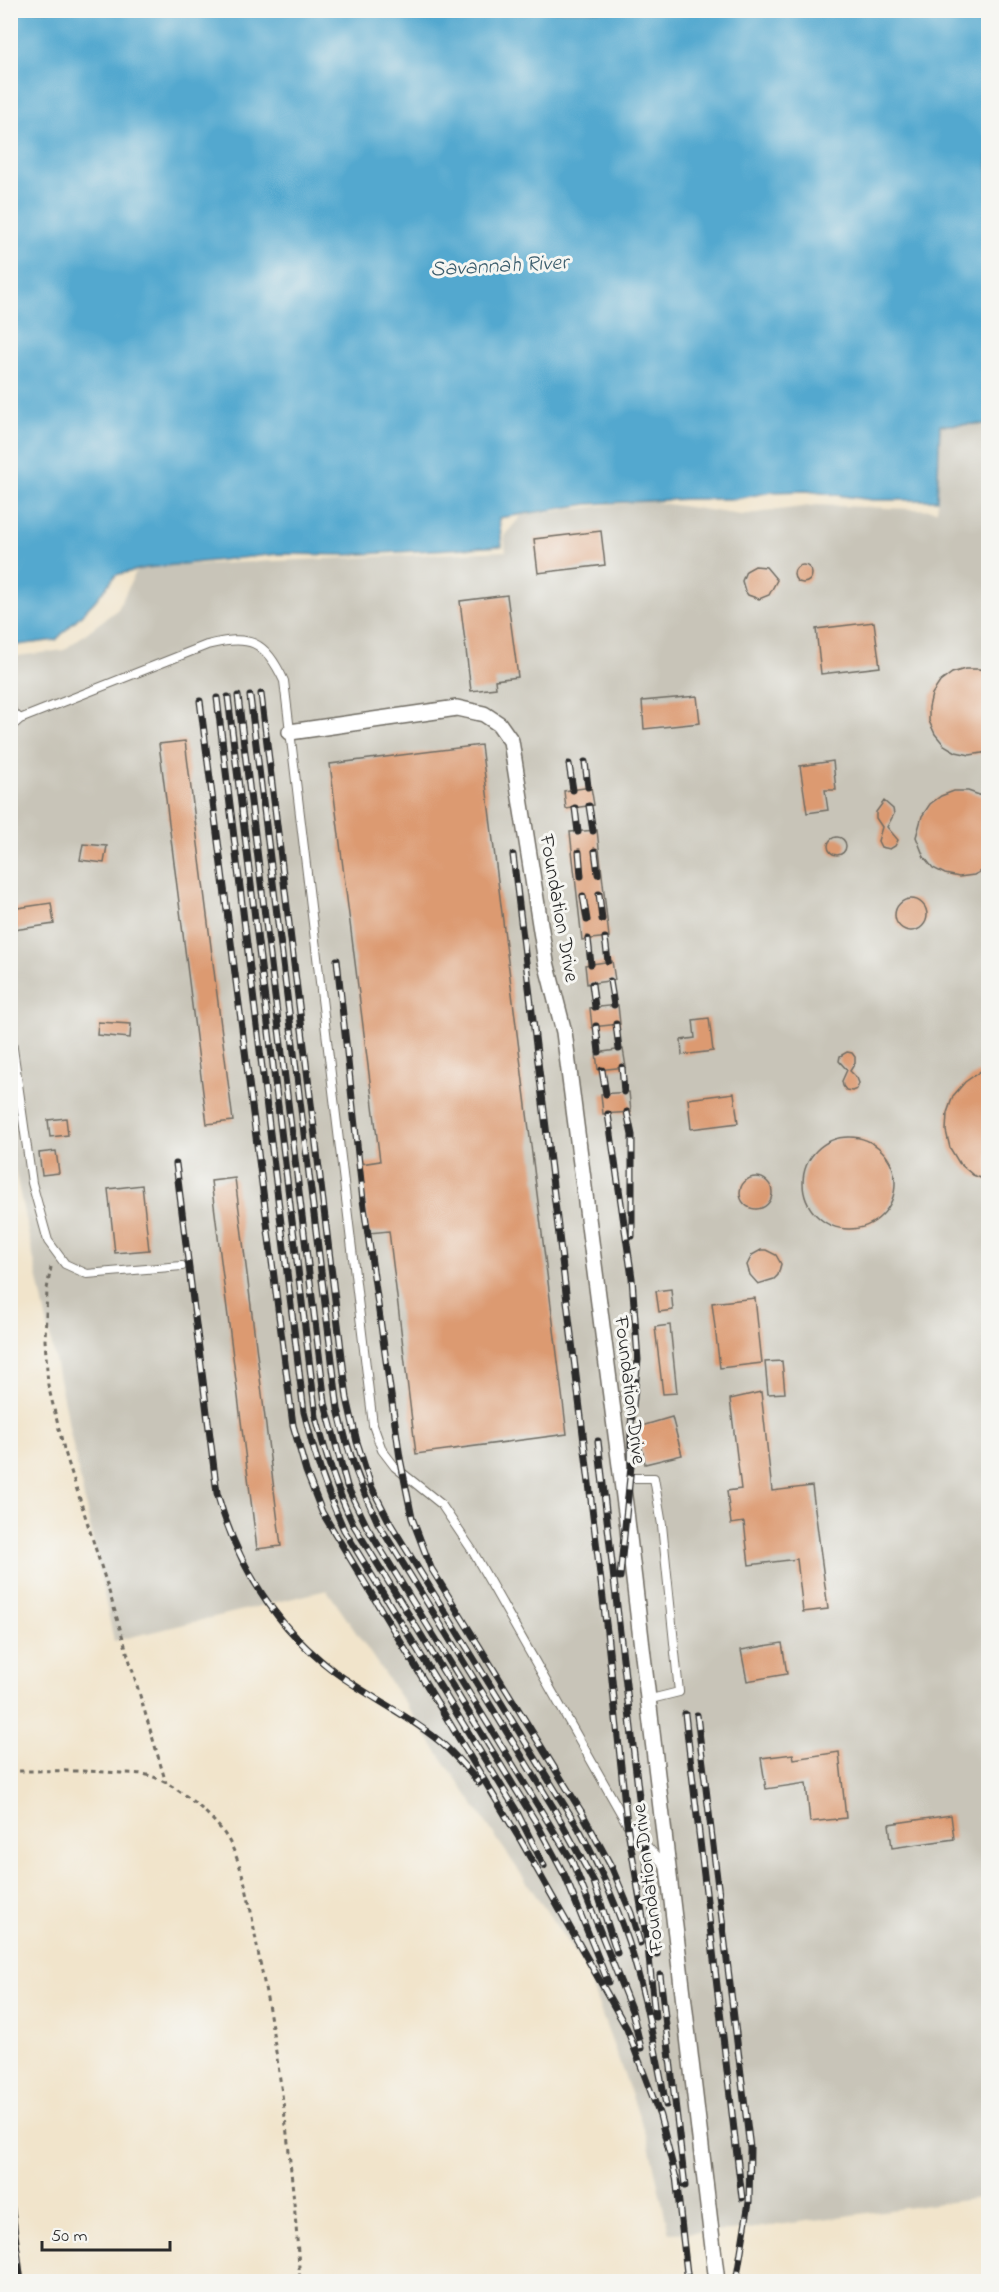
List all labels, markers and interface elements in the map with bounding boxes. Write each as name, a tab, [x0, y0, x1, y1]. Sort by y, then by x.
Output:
water label: Savannah River	[429, 247, 572, 287]
street label: Foundation Drive	[530, 831, 586, 985]
street label: Foundation Drive	[605, 1313, 653, 1467]
street label: Foundation Drive	[625, 1801, 673, 1955]
scale bar	[42, 2214, 170, 2252]
text: 50 m	[51, 2224, 88, 2250]

